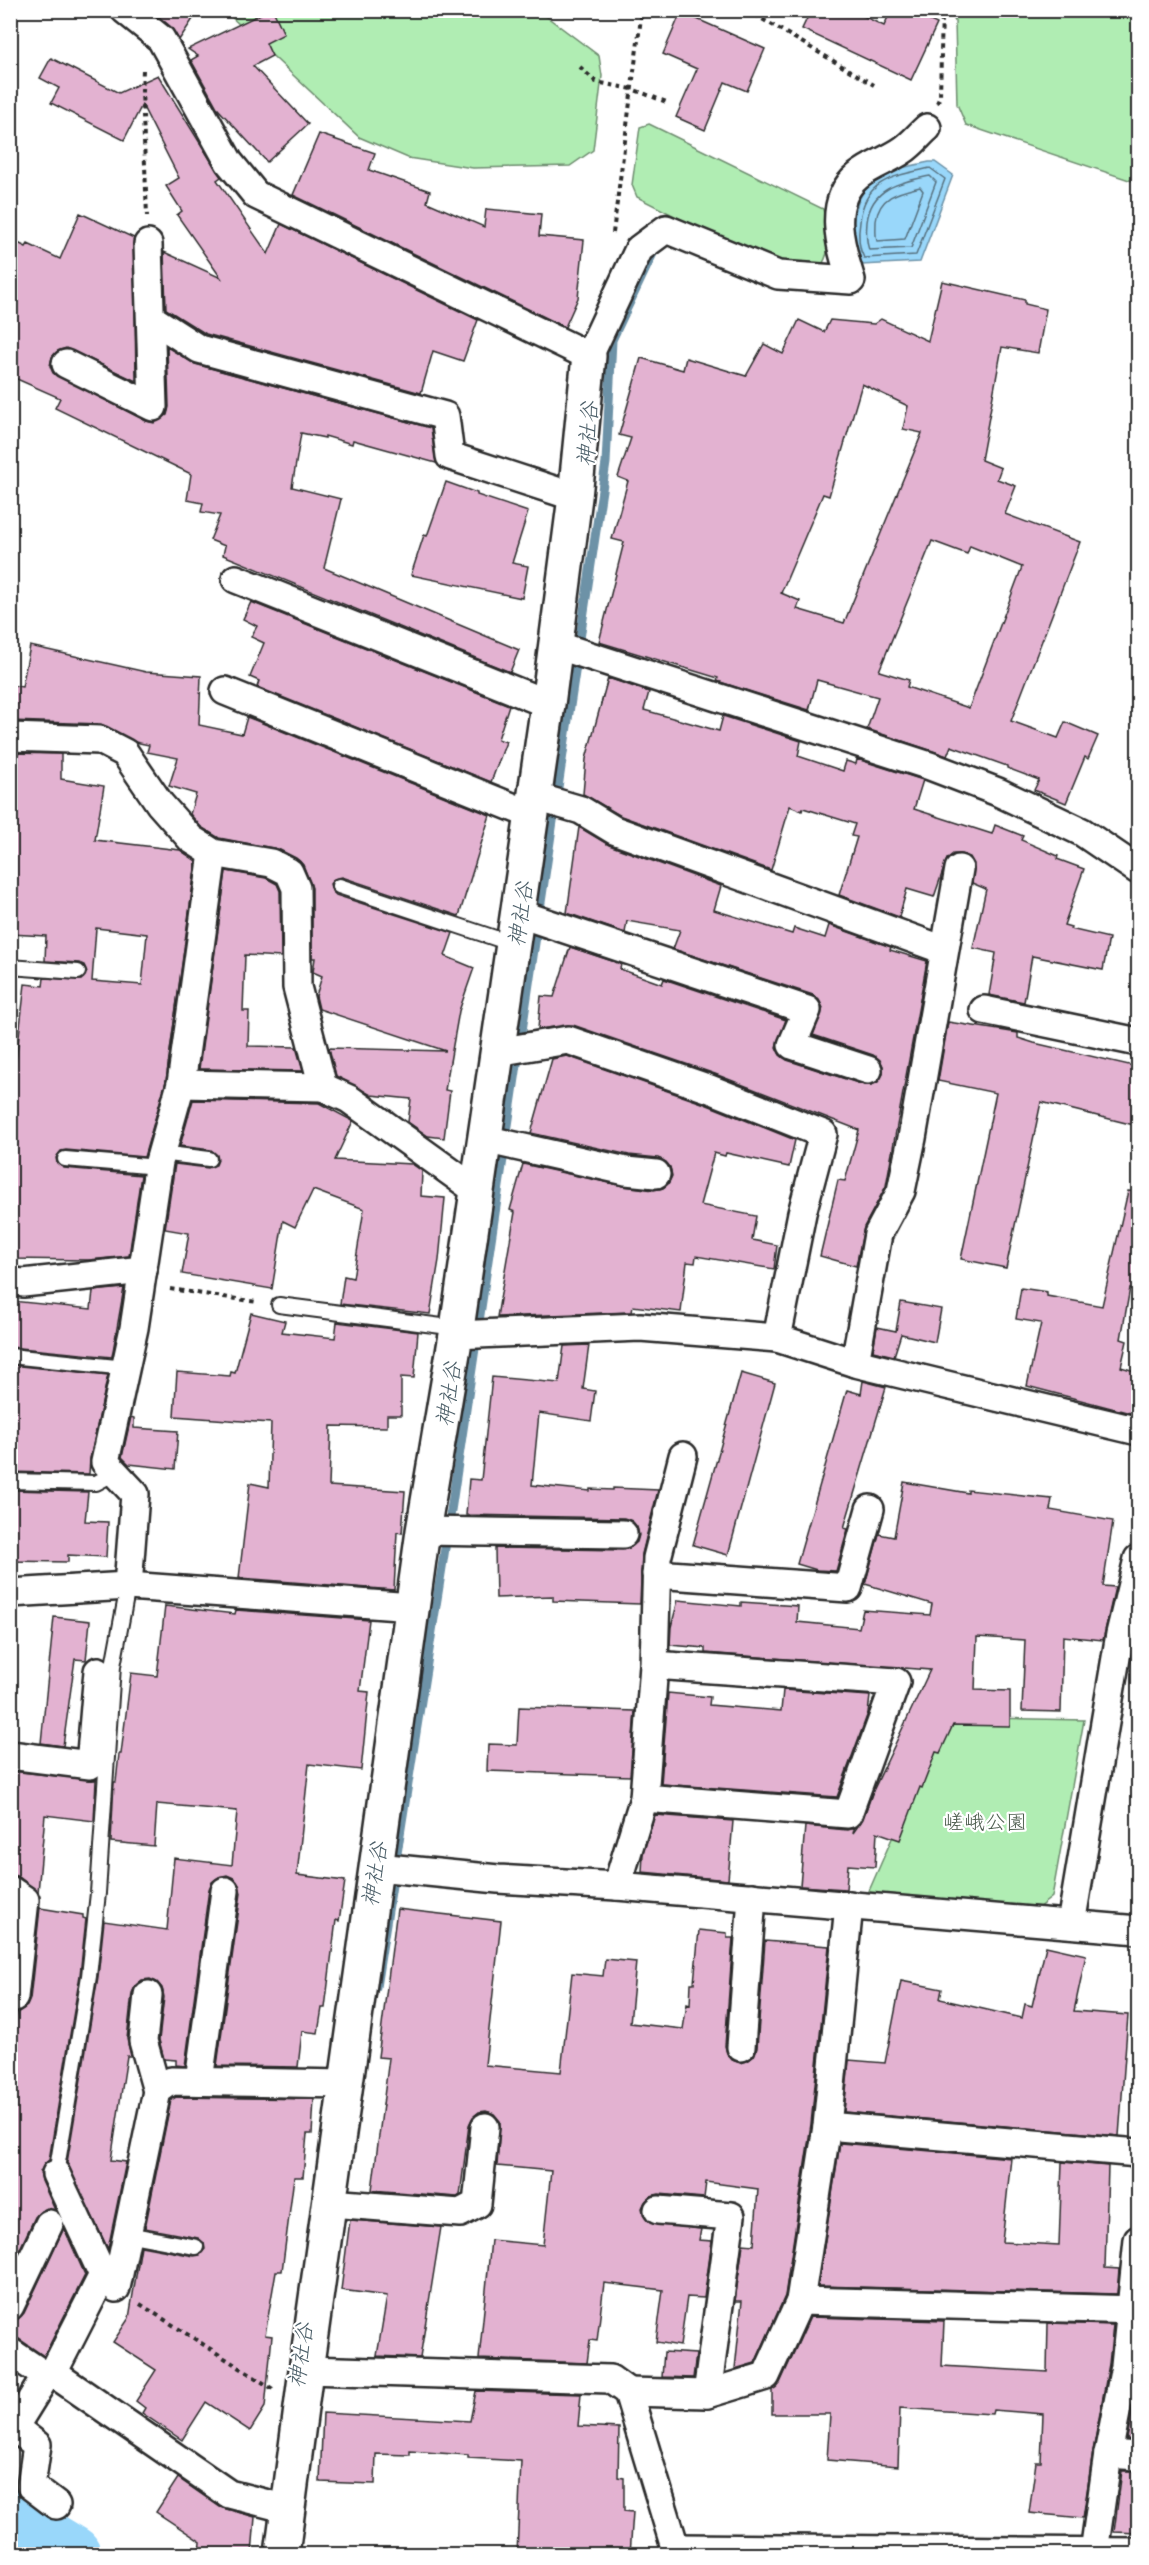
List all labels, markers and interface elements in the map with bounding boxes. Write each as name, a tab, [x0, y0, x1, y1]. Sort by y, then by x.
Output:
water label: 神社谷	[571, 399, 606, 468]
water label: 神社谷	[502, 878, 542, 949]
water label: 神社谷	[430, 1358, 470, 1429]
park label: 嵯峨公園	[943, 1808, 1027, 1837]
water label: 神社谷	[355, 1838, 396, 1909]
water label: 神社谷	[282, 2319, 322, 2390]

